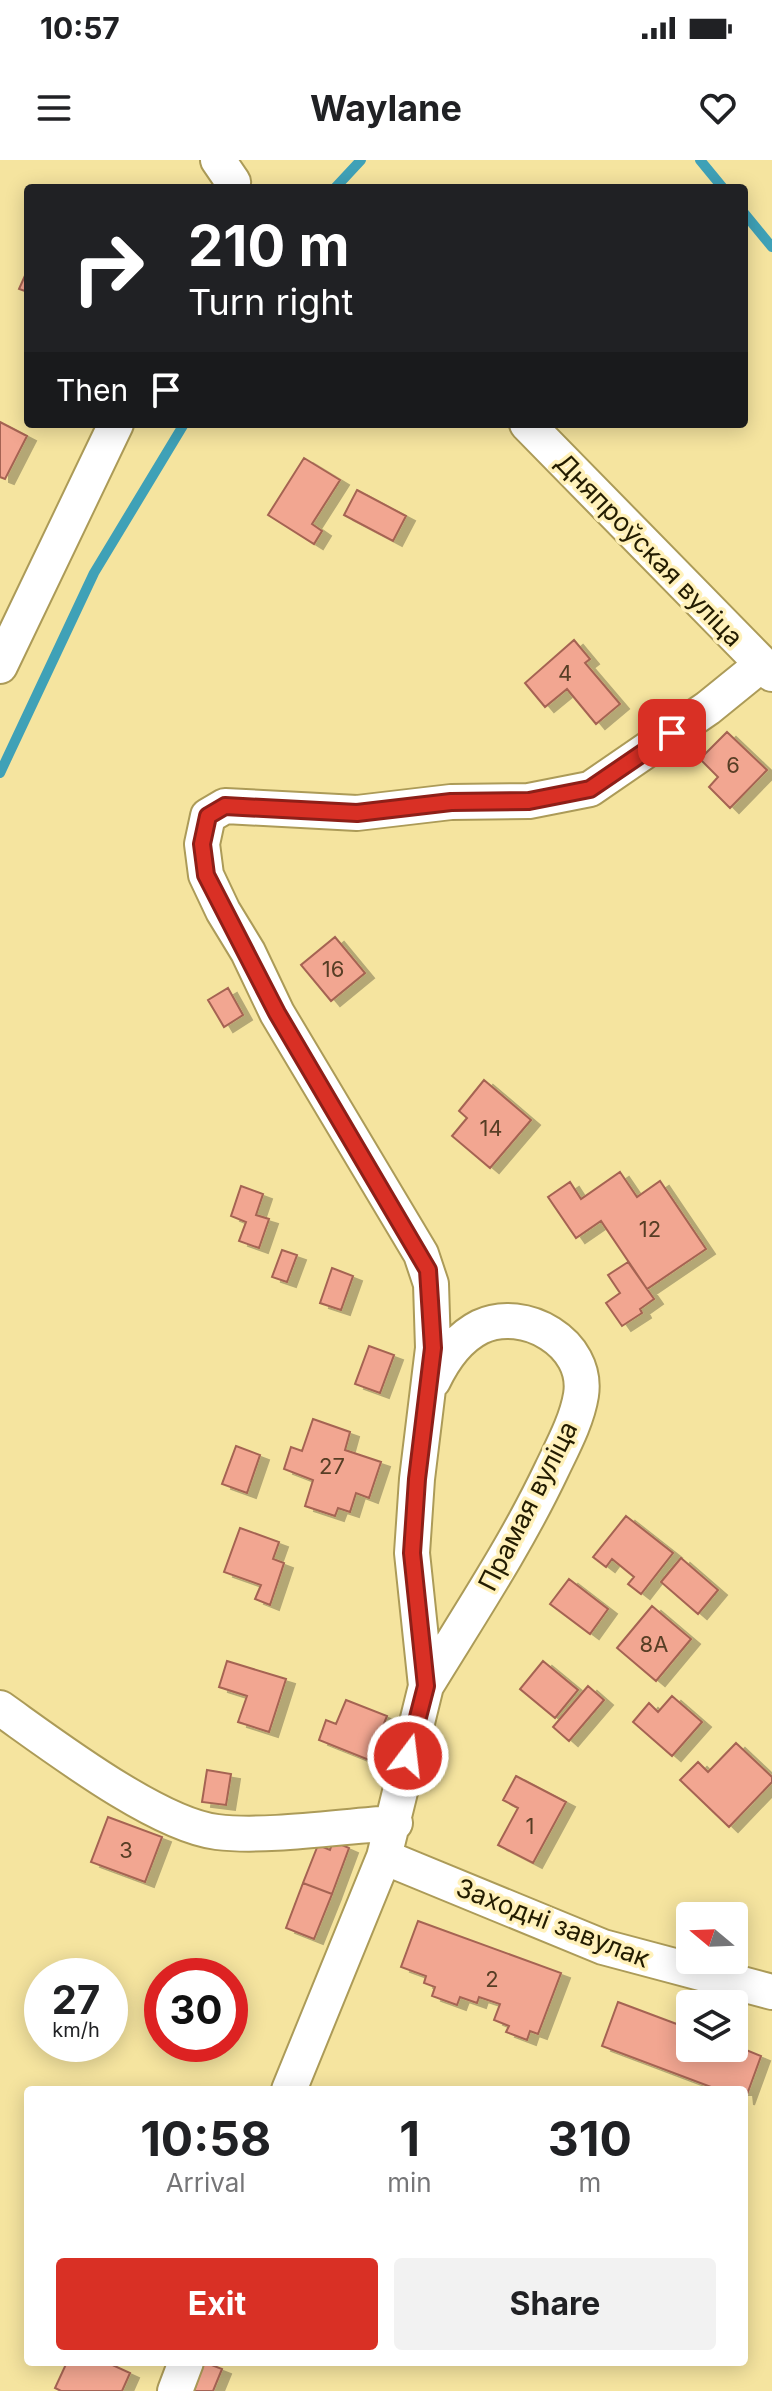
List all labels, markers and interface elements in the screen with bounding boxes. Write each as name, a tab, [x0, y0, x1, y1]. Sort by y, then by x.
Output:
text: 10:57	[40, 10, 120, 46]
icon: menu	[32, 86, 76, 130]
text: Waylane	[310, 86, 462, 130]
icon: heart	[696, 86, 740, 130]
text: 210 m	[188, 212, 350, 280]
icon: right	[56, 216, 160, 320]
text: Turn right	[188, 280, 353, 324]
icon: arrive	[144, 368, 188, 412]
text: Then	[56, 372, 128, 408]
street label: Дняпроўская вуліца	[549, 447, 750, 653]
house number: 4	[558, 660, 572, 686]
pin	[638, 699, 706, 767]
icon: arrive	[650, 711, 694, 755]
house number: 6	[726, 752, 740, 778]
house number: 16	[322, 956, 344, 982]
house number: 14	[479, 1115, 503, 1141]
house number: 12	[639, 1216, 661, 1242]
street label: Прамая вуліца	[472, 1416, 584, 1596]
house number: 27	[319, 1453, 345, 1479]
house number: 8А	[640, 1631, 668, 1657]
position arrow	[366, 1714, 450, 1798]
house number: 1	[526, 1813, 534, 1839]
house number: 3	[119, 1837, 133, 1863]
street label: Заходні завулак	[452, 1871, 654, 1974]
north arrow	[676, 1902, 748, 1974]
map controls	[676, 1902, 748, 2062]
speed limit sign: 30	[144, 1958, 248, 2062]
house number: 2	[485, 1966, 499, 1992]
text: 27	[52, 1975, 100, 2024]
button: layers	[676, 1990, 748, 2062]
text: km/h	[52, 2018, 100, 2042]
text: 10:58	[140, 2109, 271, 2168]
text: 1	[399, 2109, 420, 2168]
text: 310	[548, 2109, 632, 2168]
text: Arrival	[166, 2167, 246, 2198]
text: min	[387, 2167, 432, 2198]
text: m	[578, 2167, 601, 2198]
button: Exit	[56, 2258, 378, 2350]
button: Share	[394, 2258, 716, 2350]

